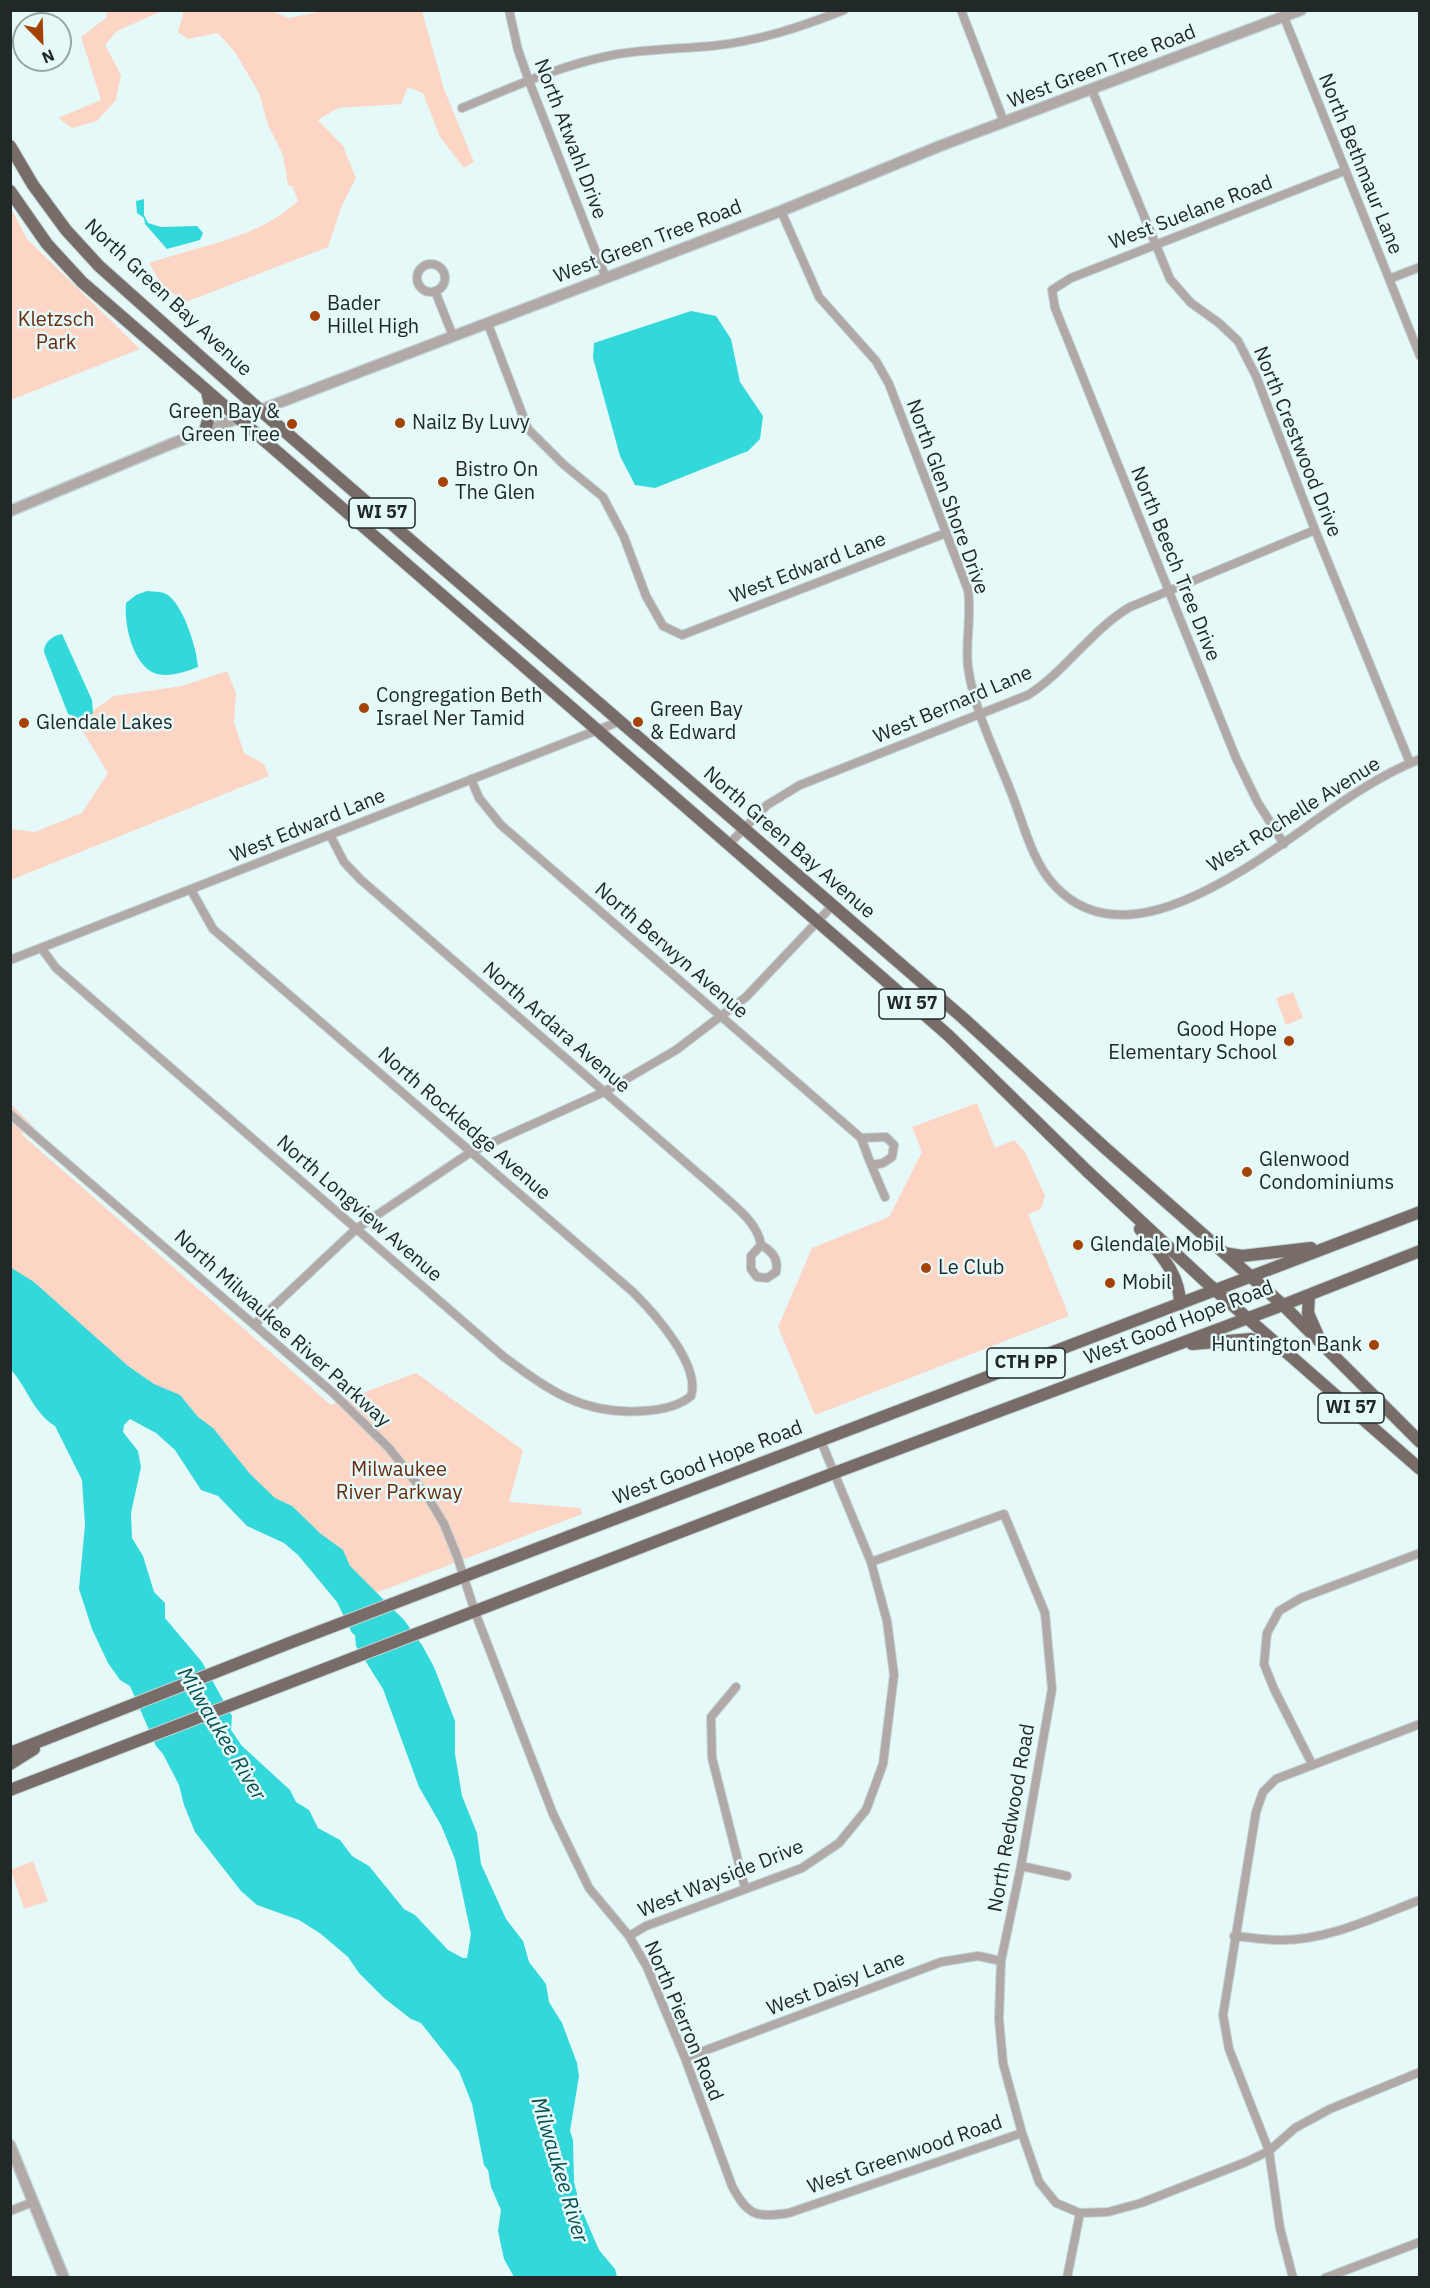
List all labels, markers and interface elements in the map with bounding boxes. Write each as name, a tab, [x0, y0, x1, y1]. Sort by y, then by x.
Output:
north arrow	[12, 12, 72, 72]
street label: West Green Tree Road	[1005, 20, 1199, 114]
text: N	[39, 45, 57, 68]
street label: North Atwahl Drive	[528, 56, 612, 222]
street label: North Bethmaur Lane	[1313, 70, 1407, 258]
street label: West Suelane Road	[1106, 171, 1276, 255]
street label: West Green Tree Road	[551, 195, 745, 289]
street label: North Green Bay Avenue	[79, 214, 257, 382]
place label: Bader Hillel High	[327, 292, 419, 339]
park label: Kletzsch Park	[18, 308, 94, 355]
marker: Bader Hillel High	[308, 309, 322, 323]
street label: North Crestwood Drive	[1248, 343, 1346, 541]
street label: North Glen Shore Drive	[901, 396, 993, 598]
place label: Green Bay & Green Tree	[169, 400, 280, 447]
place label: Nailz By Luvy	[412, 411, 530, 435]
marker: Nailz By Luvy	[393, 416, 407, 430]
marker: Green Bay & Green Tree	[285, 417, 299, 431]
place label: Bistro On The Glen	[455, 458, 538, 505]
street label: North Beech Tree Drive	[1125, 463, 1225, 665]
marker: Bistro On The Glen	[436, 475, 450, 489]
road number: WI 57	[349, 498, 415, 528]
street label: West Edward Lane	[727, 527, 889, 609]
street label: West Bernard Lane	[870, 661, 1036, 749]
place label: Congregation Beth Israel Ner Tamid	[376, 684, 543, 731]
place label: Green Bay & Edward	[650, 698, 743, 745]
marker: Congregation Beth Israel Ner Tamid	[357, 701, 371, 715]
place label: Glendale Lakes	[36, 711, 173, 735]
marker: Green Bay & Edward	[631, 715, 645, 729]
marker: Glendale Lakes	[17, 716, 31, 730]
street label: West Rochelle Avenue	[1203, 752, 1385, 878]
street label: North Green Bay Avenue	[698, 762, 880, 924]
street label: West Edward Lane	[227, 784, 389, 868]
street label: North Berwyn Avenue	[589, 878, 753, 1024]
street label: North Ardara Avenue	[477, 957, 635, 1099]
road number: WI 57	[879, 989, 945, 1019]
place label: Good Hope Elementary School	[1108, 1018, 1277, 1065]
marker: Good Hope Elementary School	[1282, 1034, 1296, 1048]
street label: North Rockledge Avenue	[373, 1042, 555, 1206]
street label: North Longview Avenue	[271, 1131, 447, 1287]
place label: Glenwood Condominiums	[1259, 1148, 1394, 1195]
marker: Glenwood Condominiums	[1240, 1165, 1254, 1179]
street label: North Milwaukee River Parkway	[169, 1225, 395, 1433]
place label: Glendale Mobil	[1090, 1233, 1225, 1257]
marker: Glendale Mobil	[1071, 1238, 1085, 1252]
place label: Le Club	[938, 1256, 1004, 1280]
marker: Le Club	[919, 1261, 933, 1275]
place label: Mobil	[1122, 1271, 1171, 1295]
street label: West Good Hope Road	[1081, 1276, 1277, 1370]
marker: Mobil	[1103, 1276, 1117, 1290]
place label: Huntington Bank	[1211, 1333, 1362, 1357]
marker: Huntington Bank	[1367, 1338, 1381, 1352]
road number: CTH PP	[987, 1348, 1065, 1378]
road number: WI 57	[1318, 1393, 1384, 1423]
street label: West Good Hope Road	[610, 1416, 806, 1510]
park label: Milwaukee River Parkway	[336, 1458, 462, 1505]
water label: Milwaukee River	[171, 1663, 271, 1805]
street label: North Redwood Road	[984, 1722, 1040, 1914]
street label: West Wayside Drive	[635, 1835, 807, 1923]
street label: North Pierron Road	[638, 1937, 728, 2105]
street label: West Daisy Lane	[764, 1947, 908, 2021]
water label: Milwaukee River	[525, 2094, 593, 2246]
street label: West Greenwood Road	[805, 2110, 1005, 2200]

